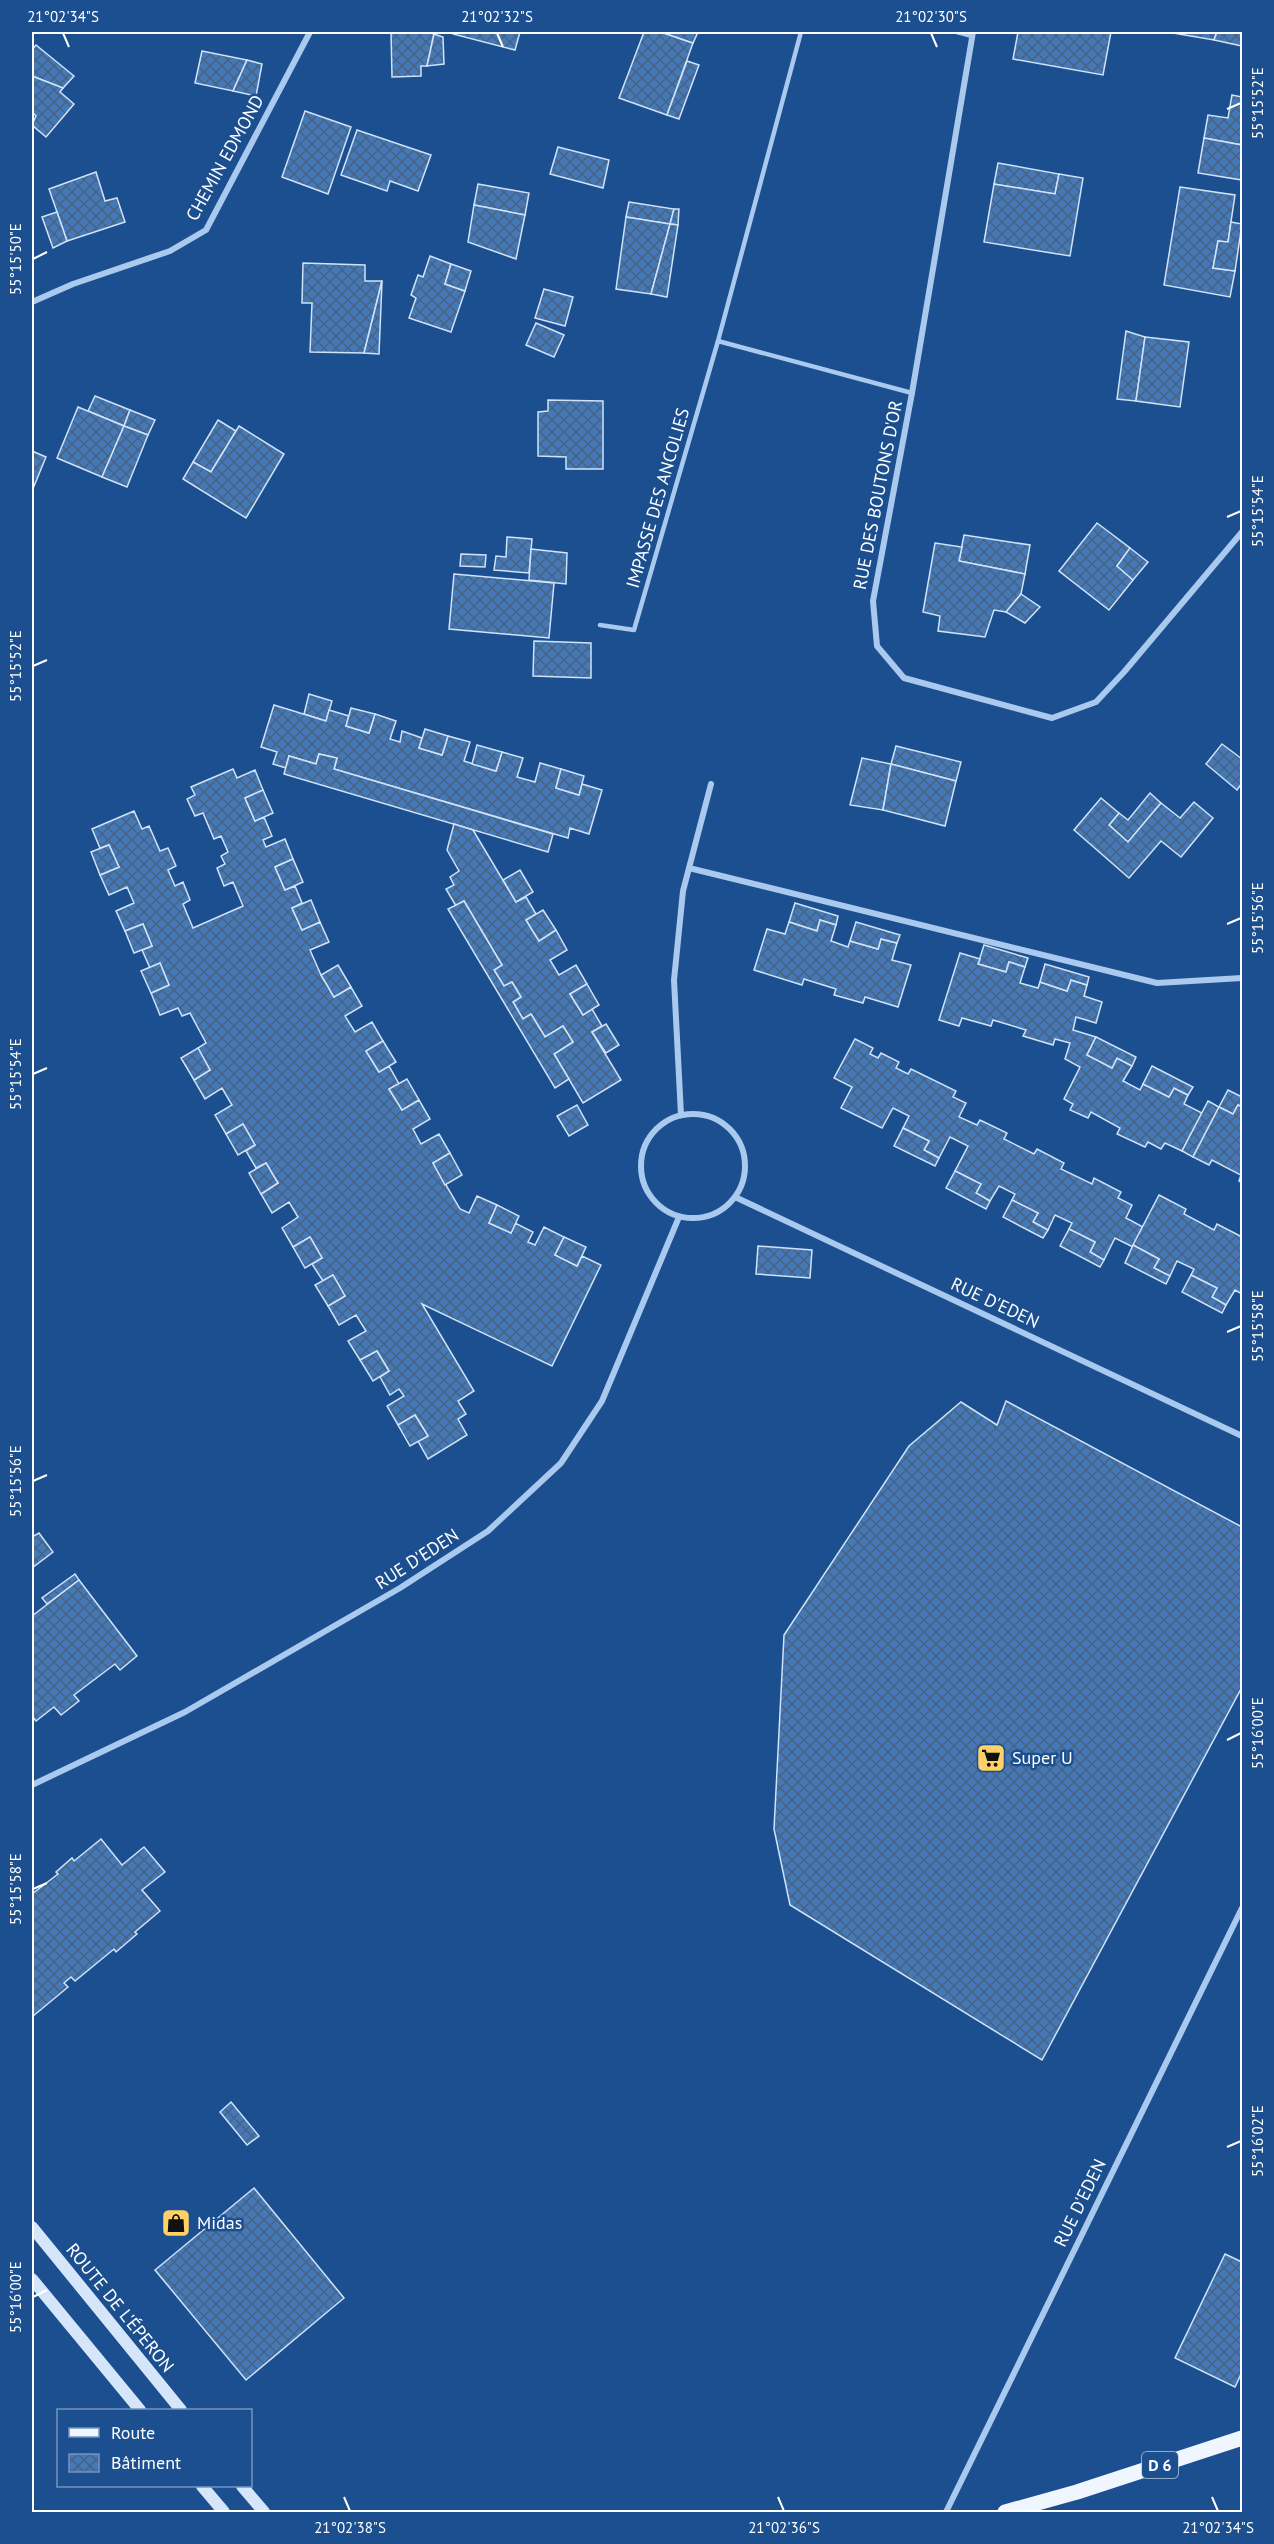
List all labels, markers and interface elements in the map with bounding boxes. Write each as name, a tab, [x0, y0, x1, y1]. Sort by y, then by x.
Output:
text: 21°02'34"S	[27, 7, 99, 26]
text: 21°02'32"S	[461, 7, 533, 26]
text: 21°02'30"S	[895, 7, 967, 26]
text: 55°15'52"E	[1248, 67, 1267, 139]
street label: CHEMIN EDMOND	[180, 91, 269, 225]
text: 55°15'50"E	[6, 223, 25, 295]
street label: RUE DES BOUTONS D'OR	[848, 398, 907, 592]
street label: IMPASSE DES ANCOLIES	[621, 405, 694, 591]
text: 55°15'54"E	[1248, 475, 1267, 547]
text: 55°15'52"E	[6, 630, 25, 702]
text: 55°15'56"E	[1248, 882, 1267, 954]
text: 55°15'54"E	[6, 1038, 25, 1110]
street label: RUE D'EDEN	[947, 1272, 1043, 1333]
text: 55°15'58"E	[1248, 1290, 1267, 1362]
text: 55°15'56"E	[6, 1445, 25, 1517]
street label: RUE D'EDEN	[371, 1523, 463, 1594]
text: 55°16'00"E	[1248, 1697, 1267, 1769]
supermarket icon: Super U	[975, 1742, 1007, 1774]
place label: Super U	[1012, 1746, 1073, 1769]
text: 55°15'58"E	[6, 1853, 25, 1925]
text: 55°16'02"E	[1248, 2105, 1267, 2177]
street label: RUE D'EDEN	[1048, 2155, 1111, 2251]
shop icon: Midas	[160, 2207, 192, 2239]
place label: Midas	[197, 2211, 242, 2234]
street label: ROUTE DE L'ÉPERON	[61, 2239, 179, 2377]
text: 55°16'00"E	[6, 2261, 25, 2333]
legend	[57, 2409, 252, 2487]
text: Route	[111, 2421, 155, 2444]
text: Bâtiment	[111, 2451, 181, 2474]
road number: D 6	[1142, 2452, 1178, 2478]
text: 21°02'38"S	[314, 2518, 386, 2537]
text: 21°02'36"S	[748, 2518, 820, 2537]
text: 21°02'34"S	[1182, 2518, 1254, 2537]

